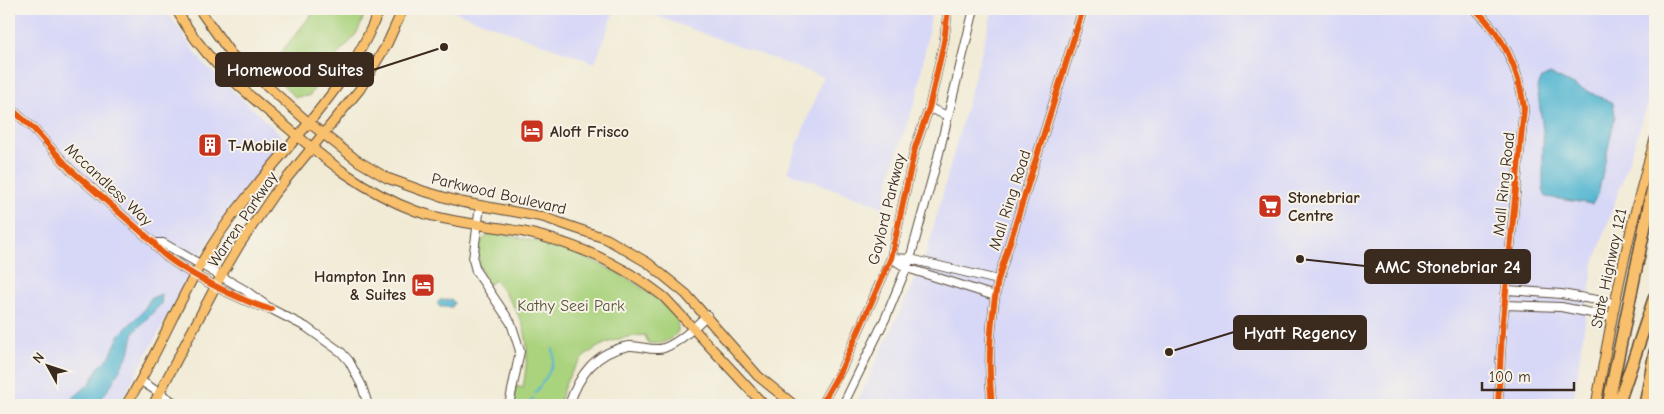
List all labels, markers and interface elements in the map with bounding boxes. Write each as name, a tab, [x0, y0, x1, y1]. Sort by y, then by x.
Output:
callout: Homewood Suites	[216, 53, 373, 86]
text: Homewood Suites	[227, 60, 364, 81]
hotel icon: Aloft Frisco	[519, 118, 545, 144]
place label: Aloft Frisco	[550, 123, 629, 141]
street label: Mall Ring Road	[1490, 131, 1518, 237]
building icon: T-Mobile	[197, 132, 223, 158]
place label: T-Mobile	[228, 137, 287, 155]
street label: Mccandless Way	[61, 140, 156, 230]
street label: Mall Ring Road	[985, 148, 1035, 253]
street label: Gaylord Parkway	[864, 151, 910, 267]
street label: Warren Parkway	[204, 168, 282, 271]
street label: Parkwood Boulevard	[430, 170, 568, 218]
place label: Stonebriar Centre	[1288, 189, 1360, 225]
supermarket icon: Stonebriar Centre	[1257, 193, 1283, 219]
street label: State Highway 121	[1587, 207, 1630, 330]
callout: AMC Stonebriar 24	[1365, 250, 1530, 283]
text: AMC Stonebriar 24	[1375, 257, 1521, 278]
place label: Hampton Inn & Suites	[314, 268, 406, 304]
hotel icon: Hampton Inn & Suites	[410, 272, 436, 298]
park label: Kathy Seei Park	[517, 297, 625, 315]
callout: Hyatt Regency	[1234, 316, 1366, 349]
text: Hyatt Regency	[1244, 323, 1357, 344]
north arrow	[22, 342, 72, 392]
text: N	[29, 349, 48, 367]
scale bar	[1482, 359, 1574, 391]
text: 100 m	[1489, 368, 1531, 386]

